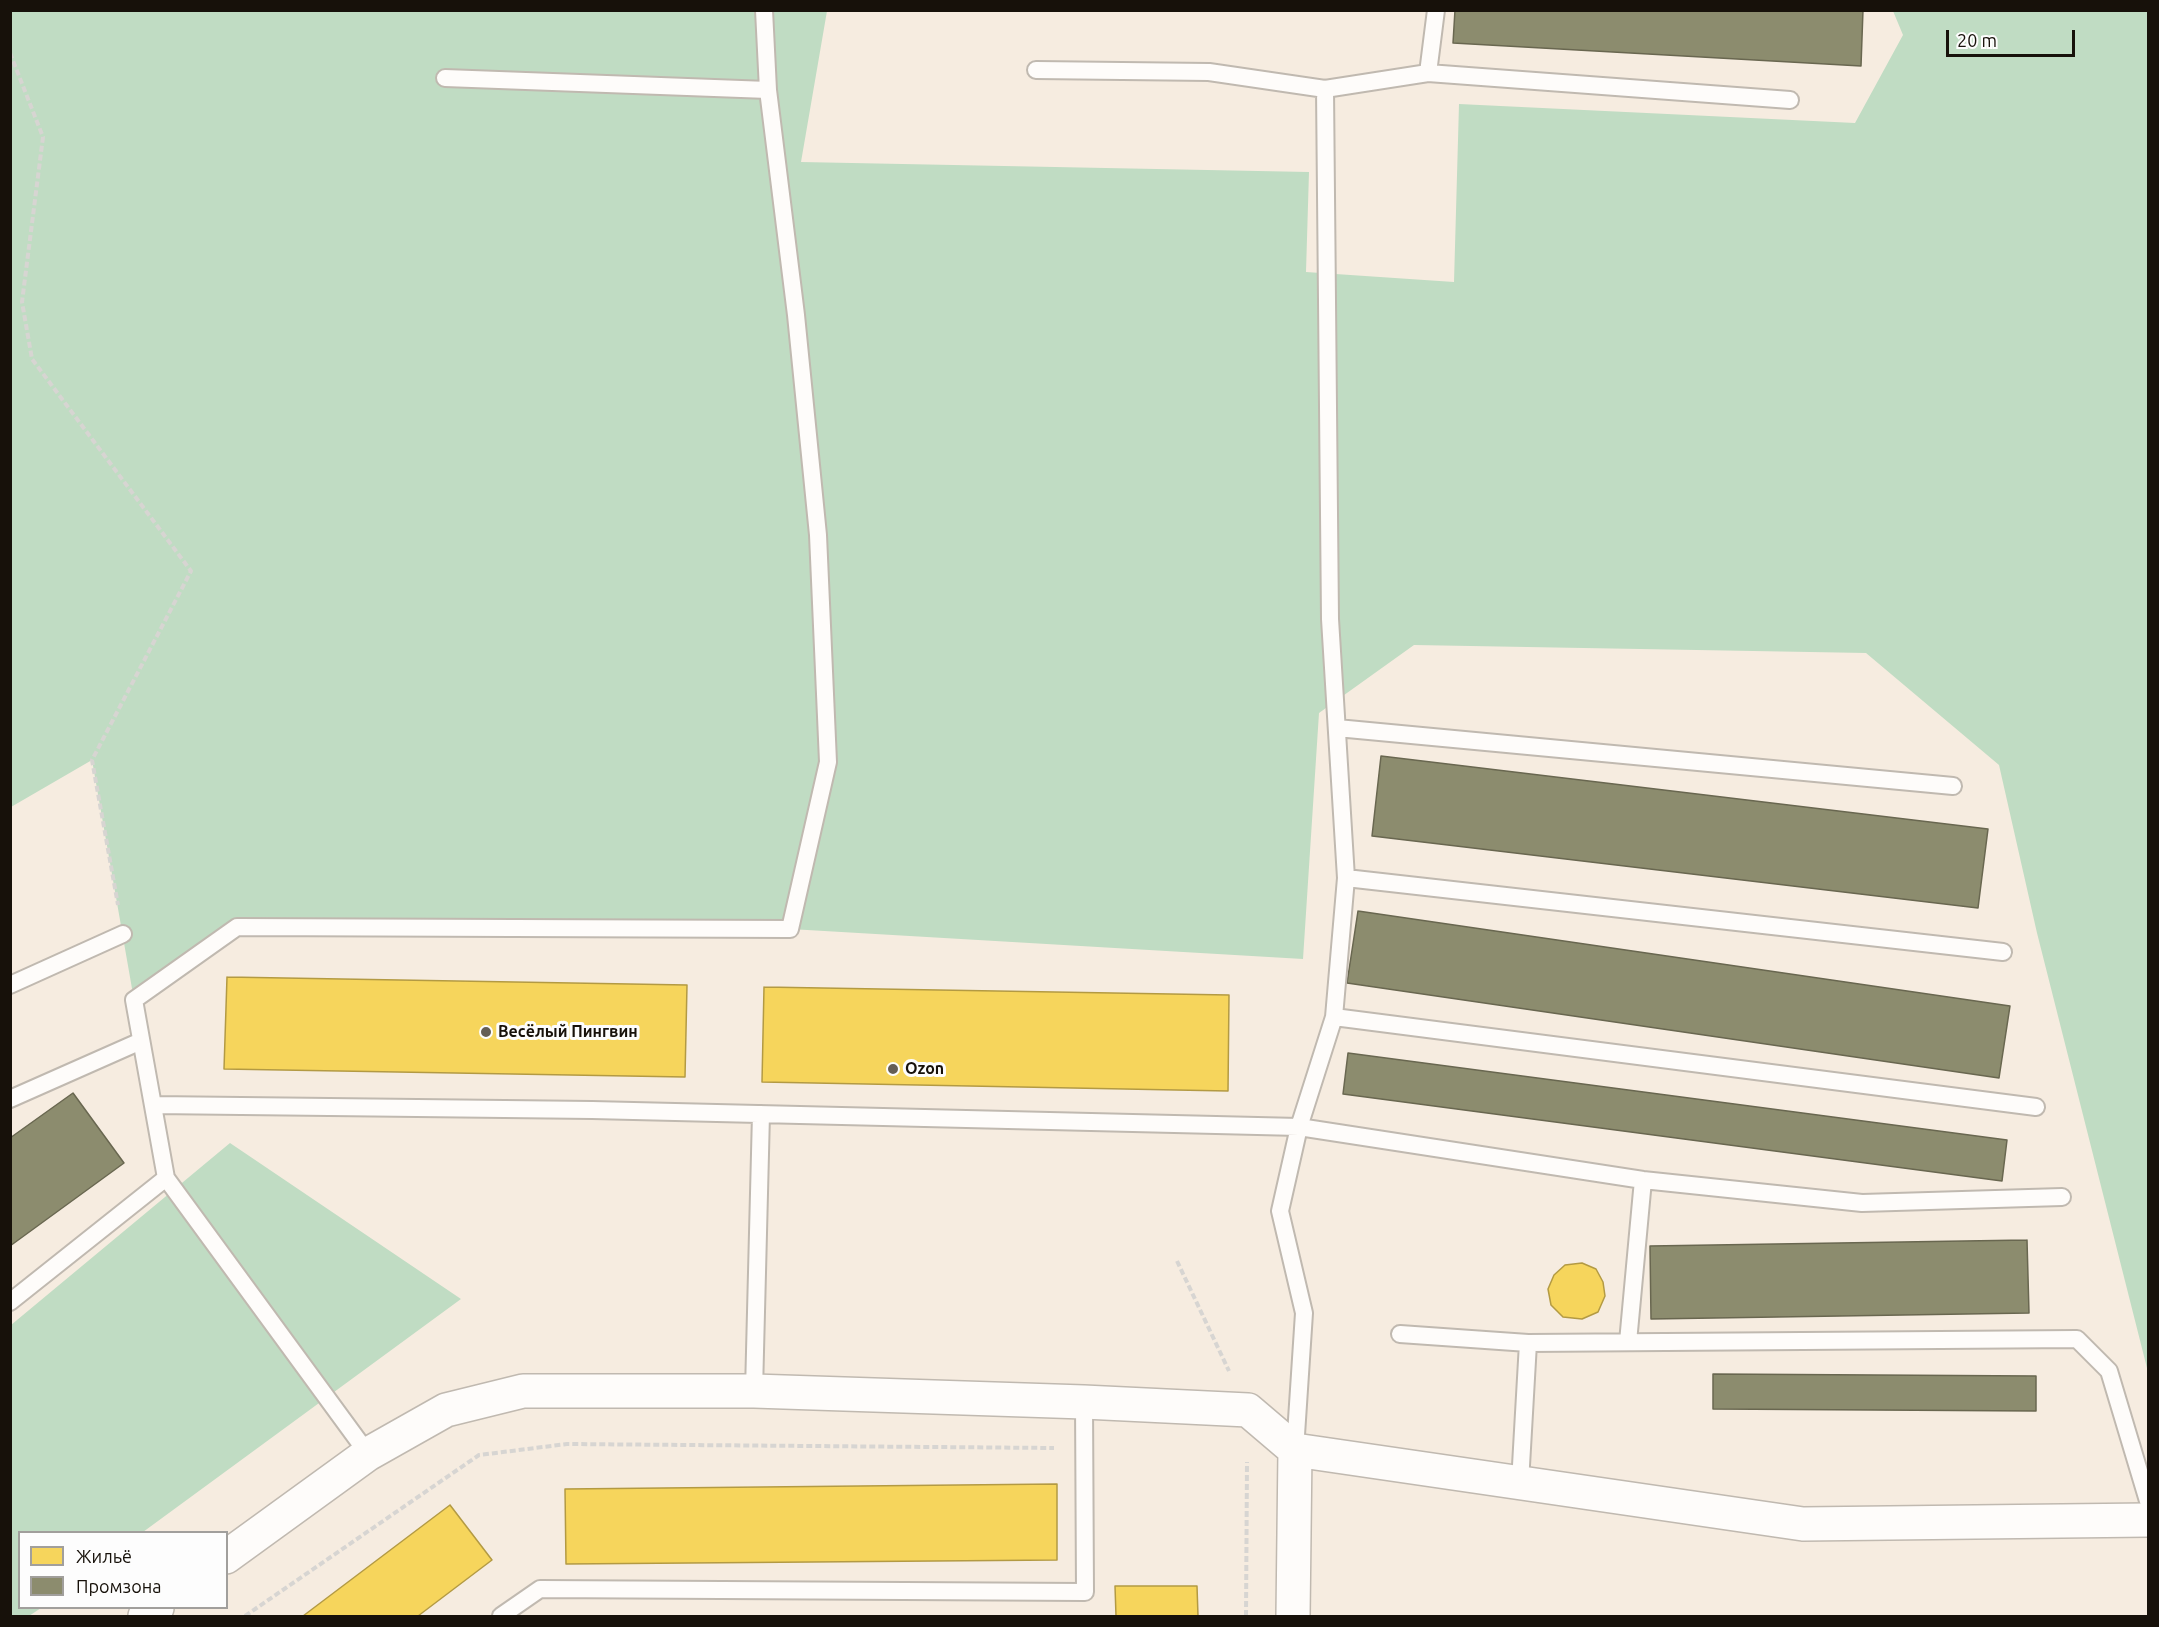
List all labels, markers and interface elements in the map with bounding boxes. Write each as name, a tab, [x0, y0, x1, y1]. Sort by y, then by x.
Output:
scale bar	[1949, 18, 2078, 56]
text: 20 m	[1957, 30, 1997, 50]
place label: Весёлый Пингвин	[498, 1022, 638, 1042]
marker: Весёлый Пингвин	[479, 1025, 493, 1039]
place label: Ozon	[905, 1059, 944, 1079]
marker: Ozon	[886, 1062, 900, 1076]
legend	[18, 1531, 228, 1609]
text: Жильё	[76, 1546, 132, 1566]
text: Промзона	[76, 1576, 161, 1596]

